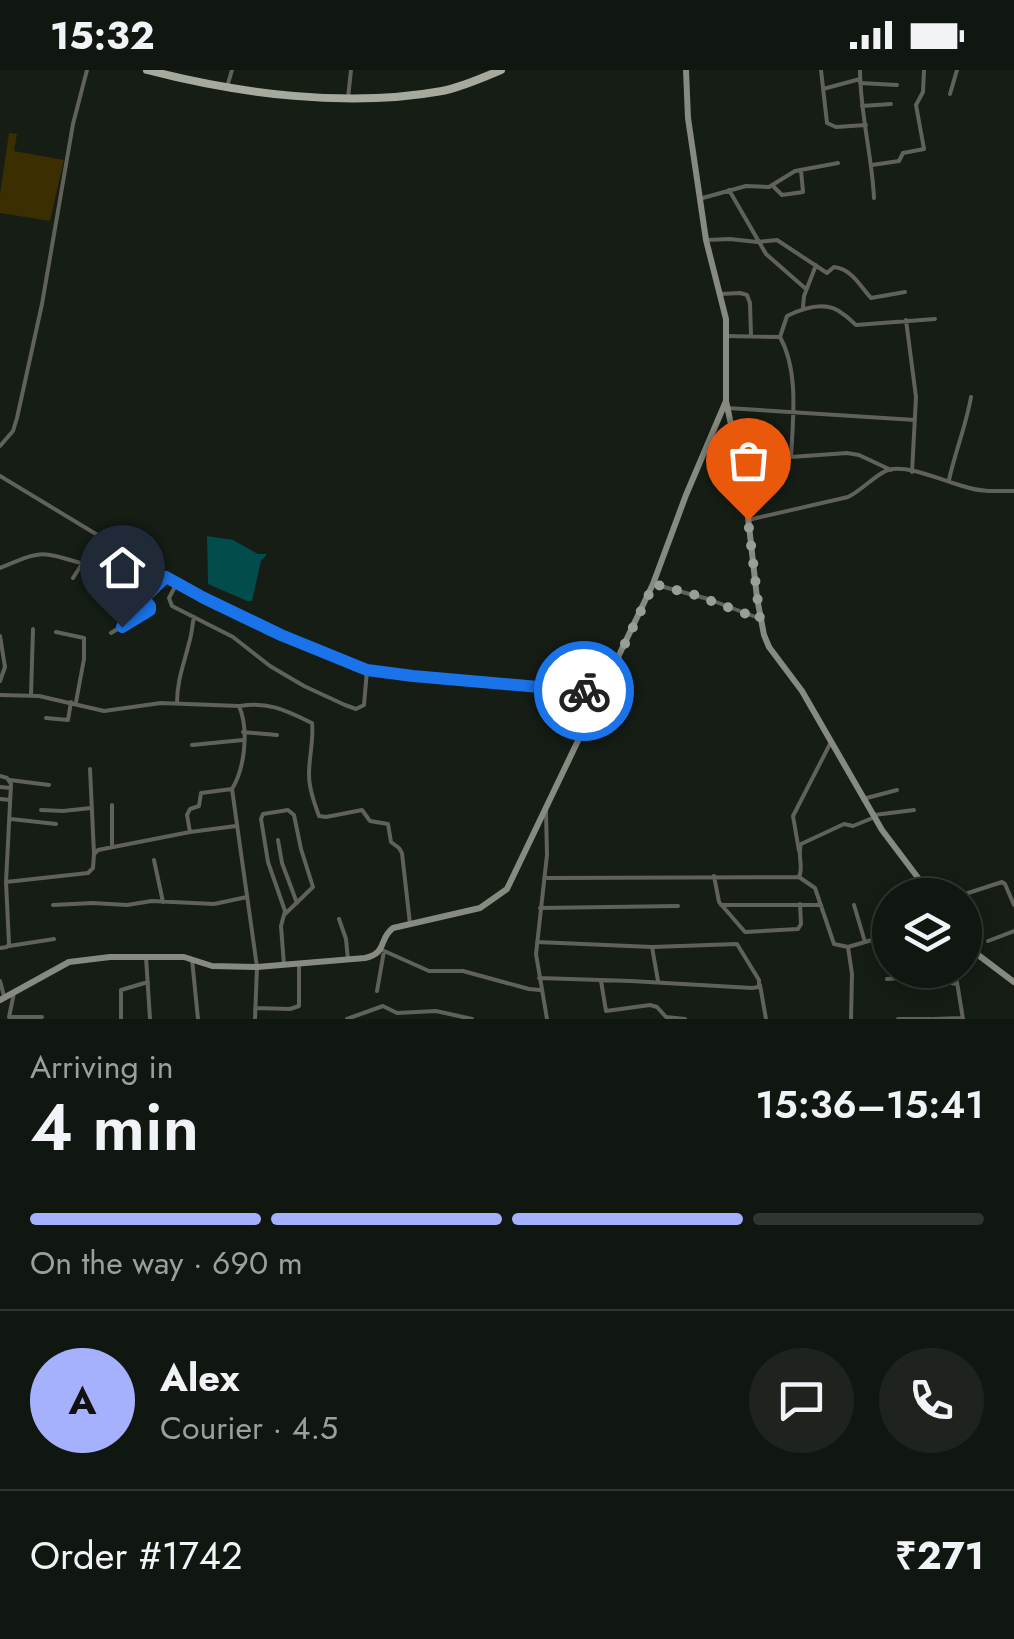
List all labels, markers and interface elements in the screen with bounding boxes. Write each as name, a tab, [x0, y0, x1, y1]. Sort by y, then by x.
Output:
text: 15:32	[50, 8, 155, 63]
pin	[706, 418, 791, 521]
icon: bag	[721, 433, 776, 488]
pin	[80, 525, 165, 628]
icon: home	[95, 540, 150, 595]
courier	[534, 641, 634, 741]
icon: bike	[557, 664, 612, 719]
map controls	[872, 878, 982, 988]
button: layers	[872, 878, 982, 988]
text: Arriving in	[30, 1044, 174, 1090]
text: 15:36–15:41	[756, 1077, 984, 1132]
text: 4 min	[30, 1080, 199, 1174]
text: On the way · 690 m	[30, 1240, 303, 1286]
button: chat	[749, 1348, 854, 1453]
button: phone	[879, 1348, 984, 1453]
text: Alex	[160, 1350, 240, 1405]
text: A	[69, 1373, 96, 1428]
text: Courier · 4.5	[160, 1405, 338, 1451]
text: Order #1742	[30, 1528, 243, 1583]
text: ₹271	[895, 1528, 984, 1583]

